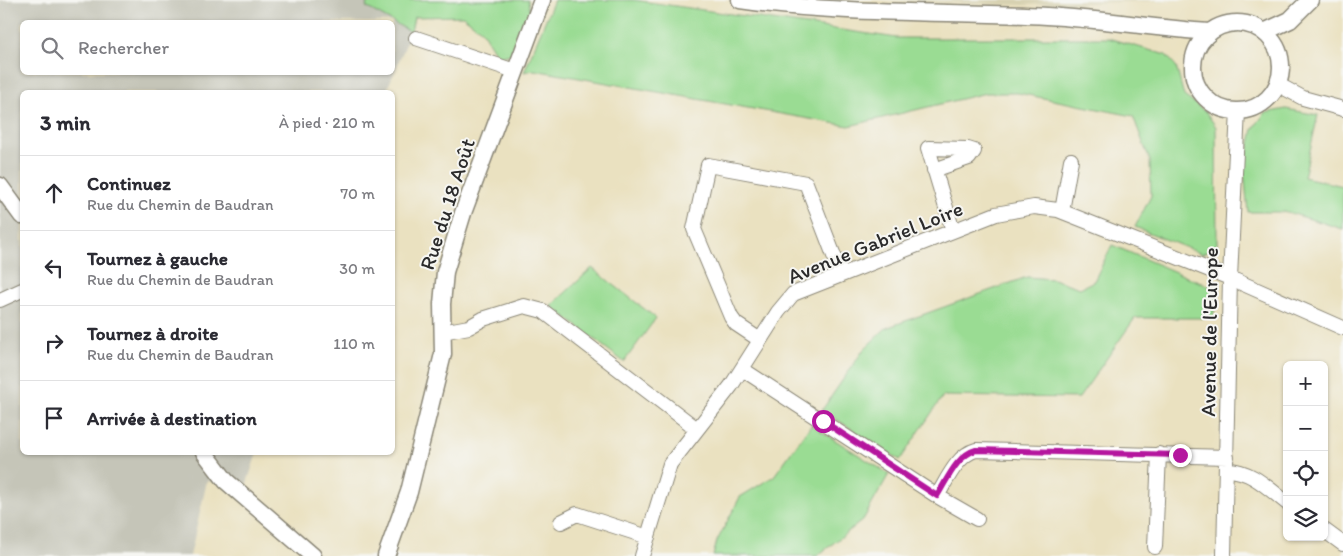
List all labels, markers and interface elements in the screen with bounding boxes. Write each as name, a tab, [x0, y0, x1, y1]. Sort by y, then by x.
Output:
search box	[20, 20, 395, 75]
icon: search	[38, 34, 66, 62]
text: Rechercher	[78, 36, 169, 59]
text: 3 min	[40, 110, 90, 135]
text: À pied · 210 m	[279, 113, 375, 132]
street label: Rue du 18 Août	[414, 135, 480, 273]
text: Continuez	[87, 172, 171, 195]
icon: ahead	[40, 179, 68, 207]
text: 70 m	[340, 184, 375, 203]
text: Rue du Chemin de Baudran	[87, 195, 274, 214]
street label: Avenue Gabriel Loire	[784, 195, 966, 289]
text: Tournez à gauche	[87, 247, 228, 270]
street label: Avenue de l'Europe	[1195, 247, 1223, 417]
icon: left	[40, 254, 68, 282]
text: 30 m	[339, 259, 375, 278]
text: Rue du Chemin de Baudran	[87, 270, 274, 289]
text: Tournez à droite	[87, 322, 219, 345]
icon: right	[40, 329, 68, 357]
text: 110 m	[333, 334, 375, 353]
text: Rue du Chemin de Baudran	[87, 345, 274, 364]
map controls	[1283, 361, 1328, 541]
button: +	[1283, 361, 1328, 406]
icon: arrive	[40, 404, 68, 432]
button: −	[1283, 406, 1328, 451]
text: Arrivée à destination	[87, 407, 257, 430]
route start	[812, 410, 835, 433]
route end	[1169, 444, 1192, 467]
button: locate	[1283, 451, 1328, 496]
button: layers	[1283, 496, 1328, 541]

